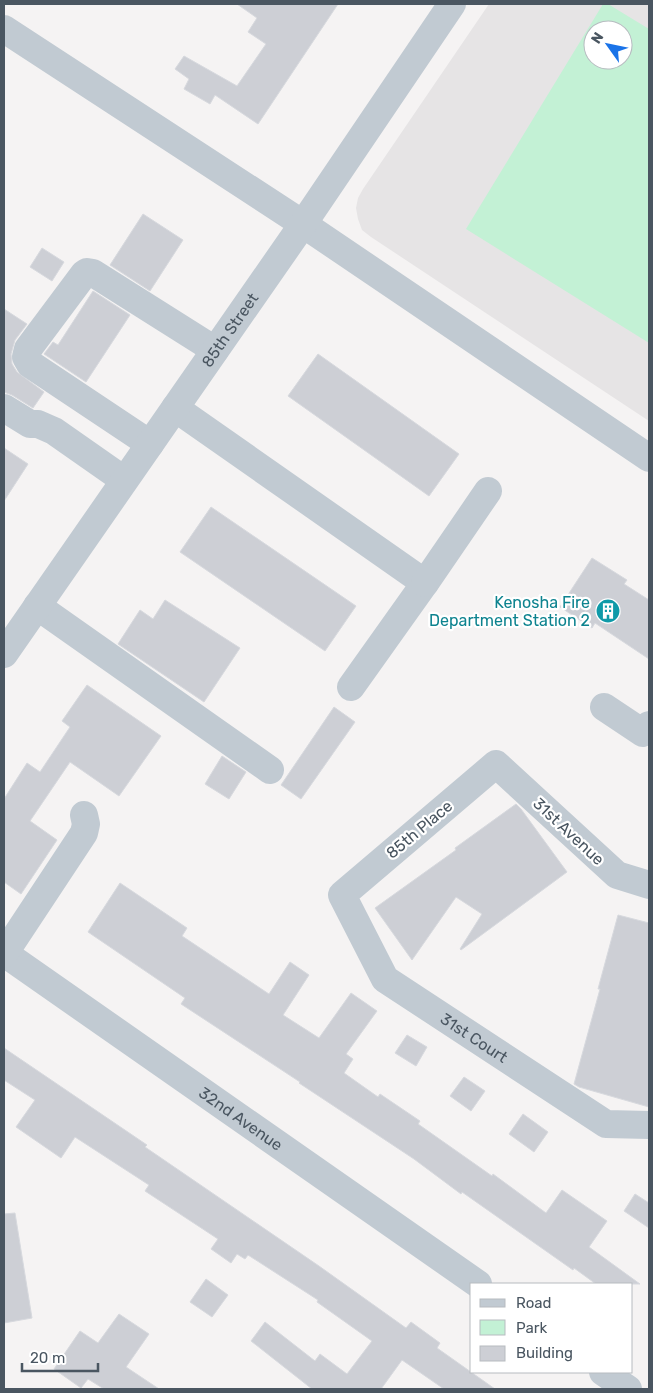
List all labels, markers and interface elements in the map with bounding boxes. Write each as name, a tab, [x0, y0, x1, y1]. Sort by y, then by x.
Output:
north arrow	[583, 20, 633, 70]
text: N	[588, 29, 607, 47]
street label: 85th Street	[198, 289, 262, 371]
place label: Kenosha Fire Department Station 2	[429, 593, 590, 630]
building icon: Kenosha Fire Department Station 2	[595, 598, 621, 624]
street label: 31st Avenue	[529, 794, 608, 869]
street label: 85th Place	[382, 796, 456, 862]
street label: 31st Court	[437, 1009, 511, 1067]
street label: 32nd Avenue	[195, 1083, 286, 1155]
legend	[470, 1283, 633, 1373]
text: Road	[516, 1294, 552, 1312]
text: Park	[516, 1319, 547, 1337]
scale bar	[22, 1340, 99, 1372]
text: Building	[516, 1344, 573, 1362]
text: 20 m	[30, 1349, 65, 1367]

